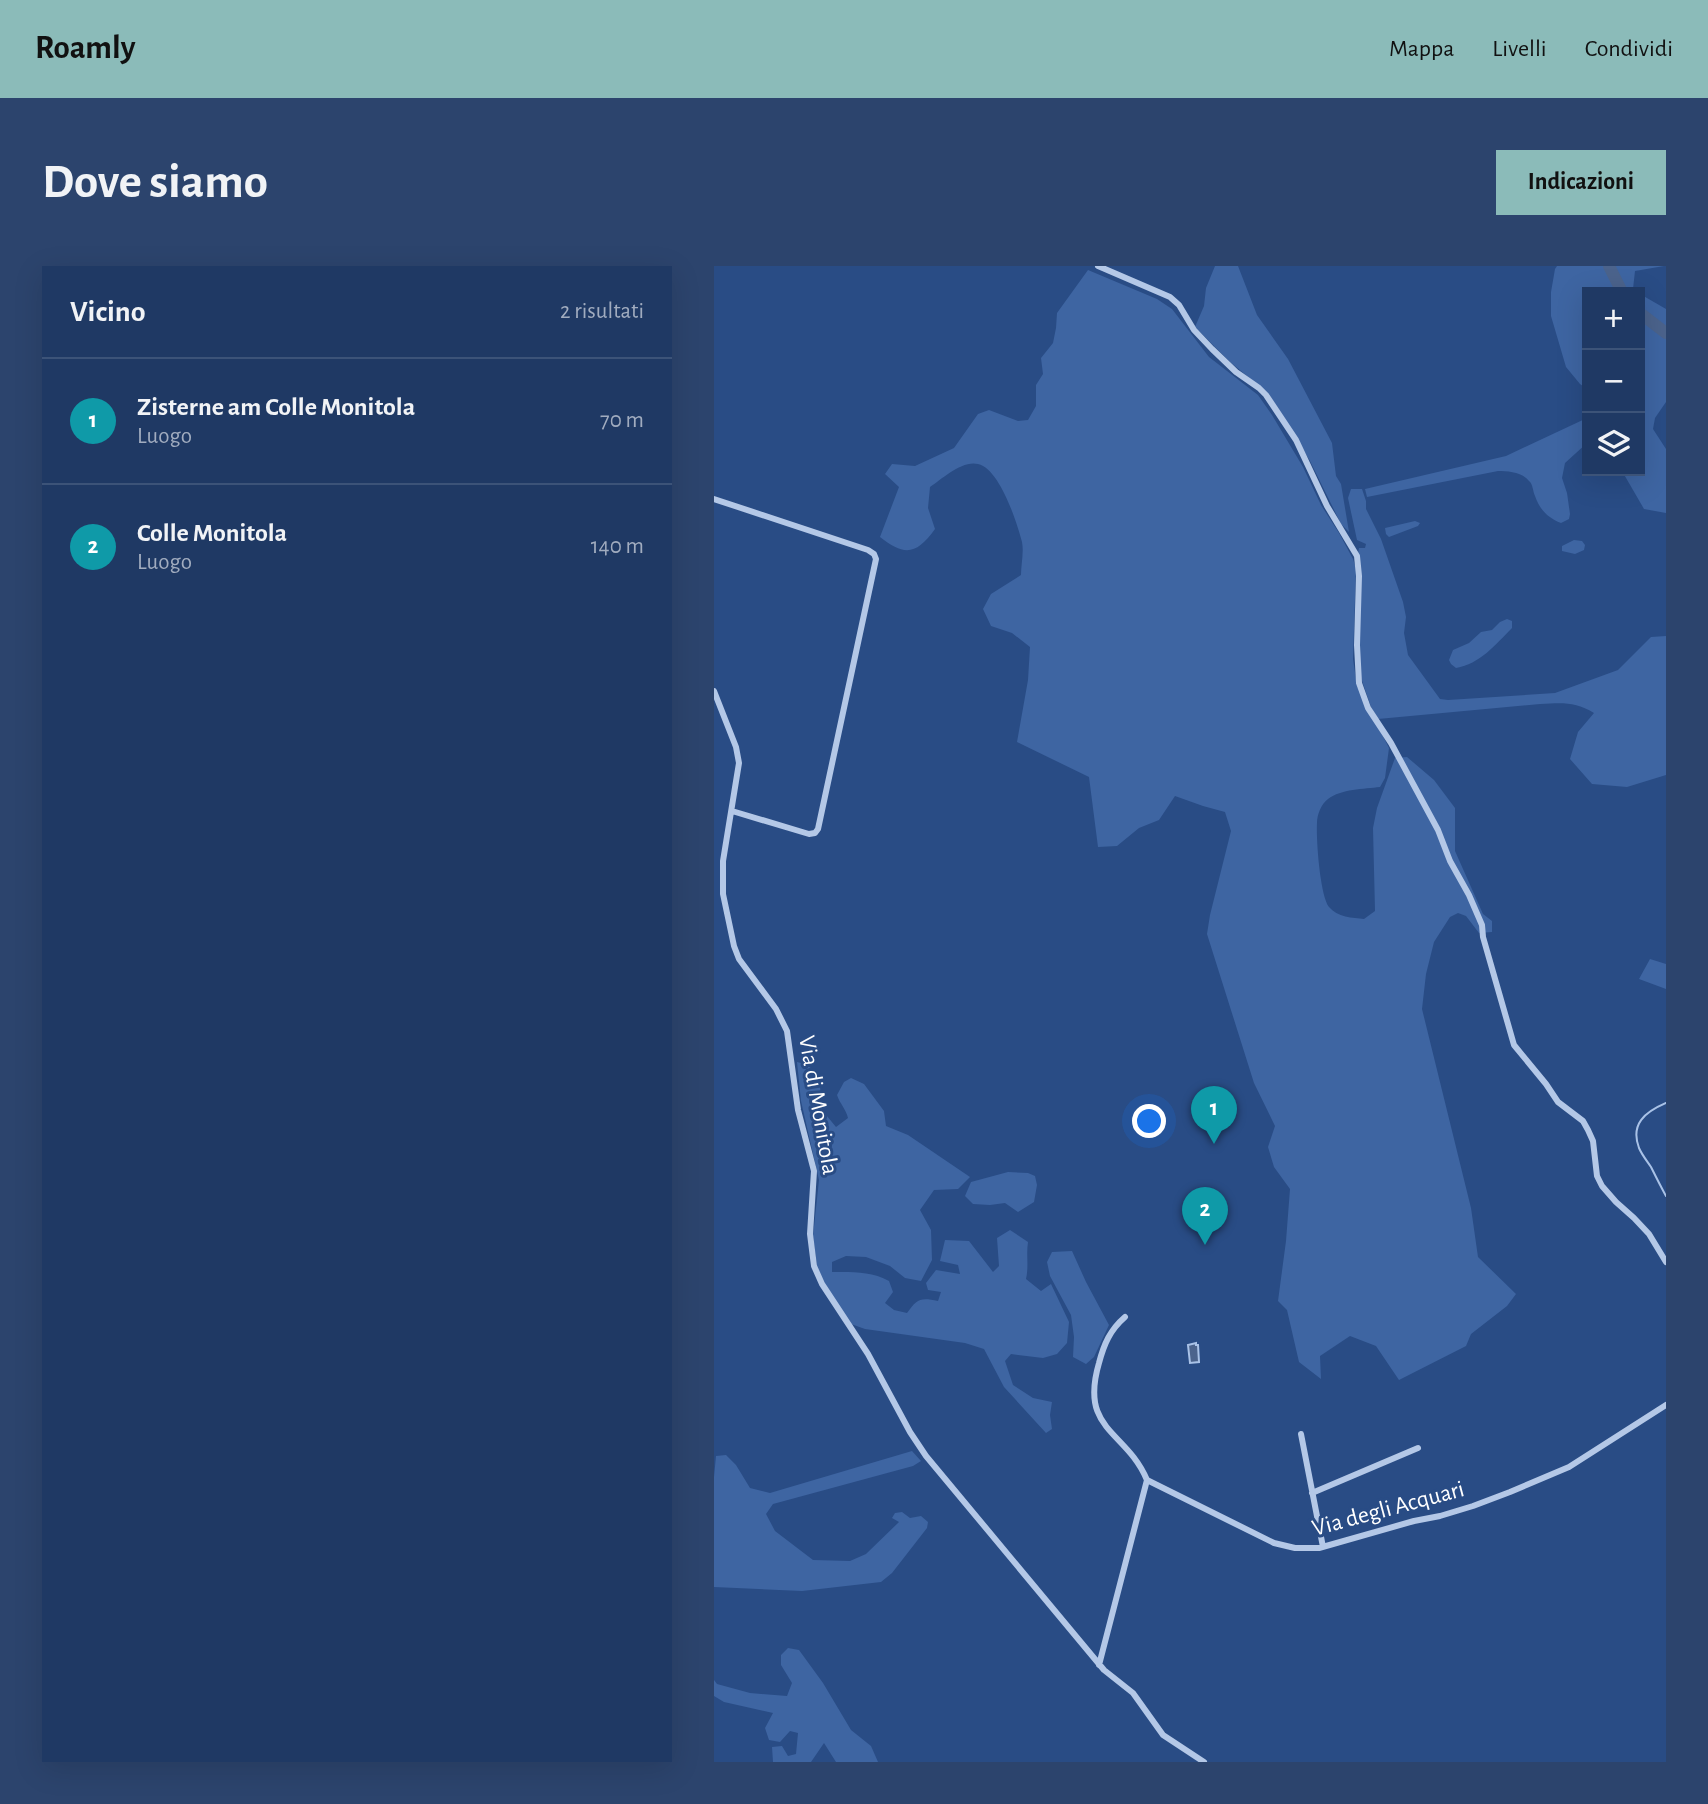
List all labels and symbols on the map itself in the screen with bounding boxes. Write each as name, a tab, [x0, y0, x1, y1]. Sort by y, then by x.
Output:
street label: Via di Monitola	[794, 1034, 842, 1177]
pin: 1	[1191, 1086, 1237, 1144]
your location	[1132, 1104, 1166, 1138]
pin: 2	[1182, 1187, 1228, 1245]
street label: Via degli Acquari	[1310, 1477, 1467, 1541]

